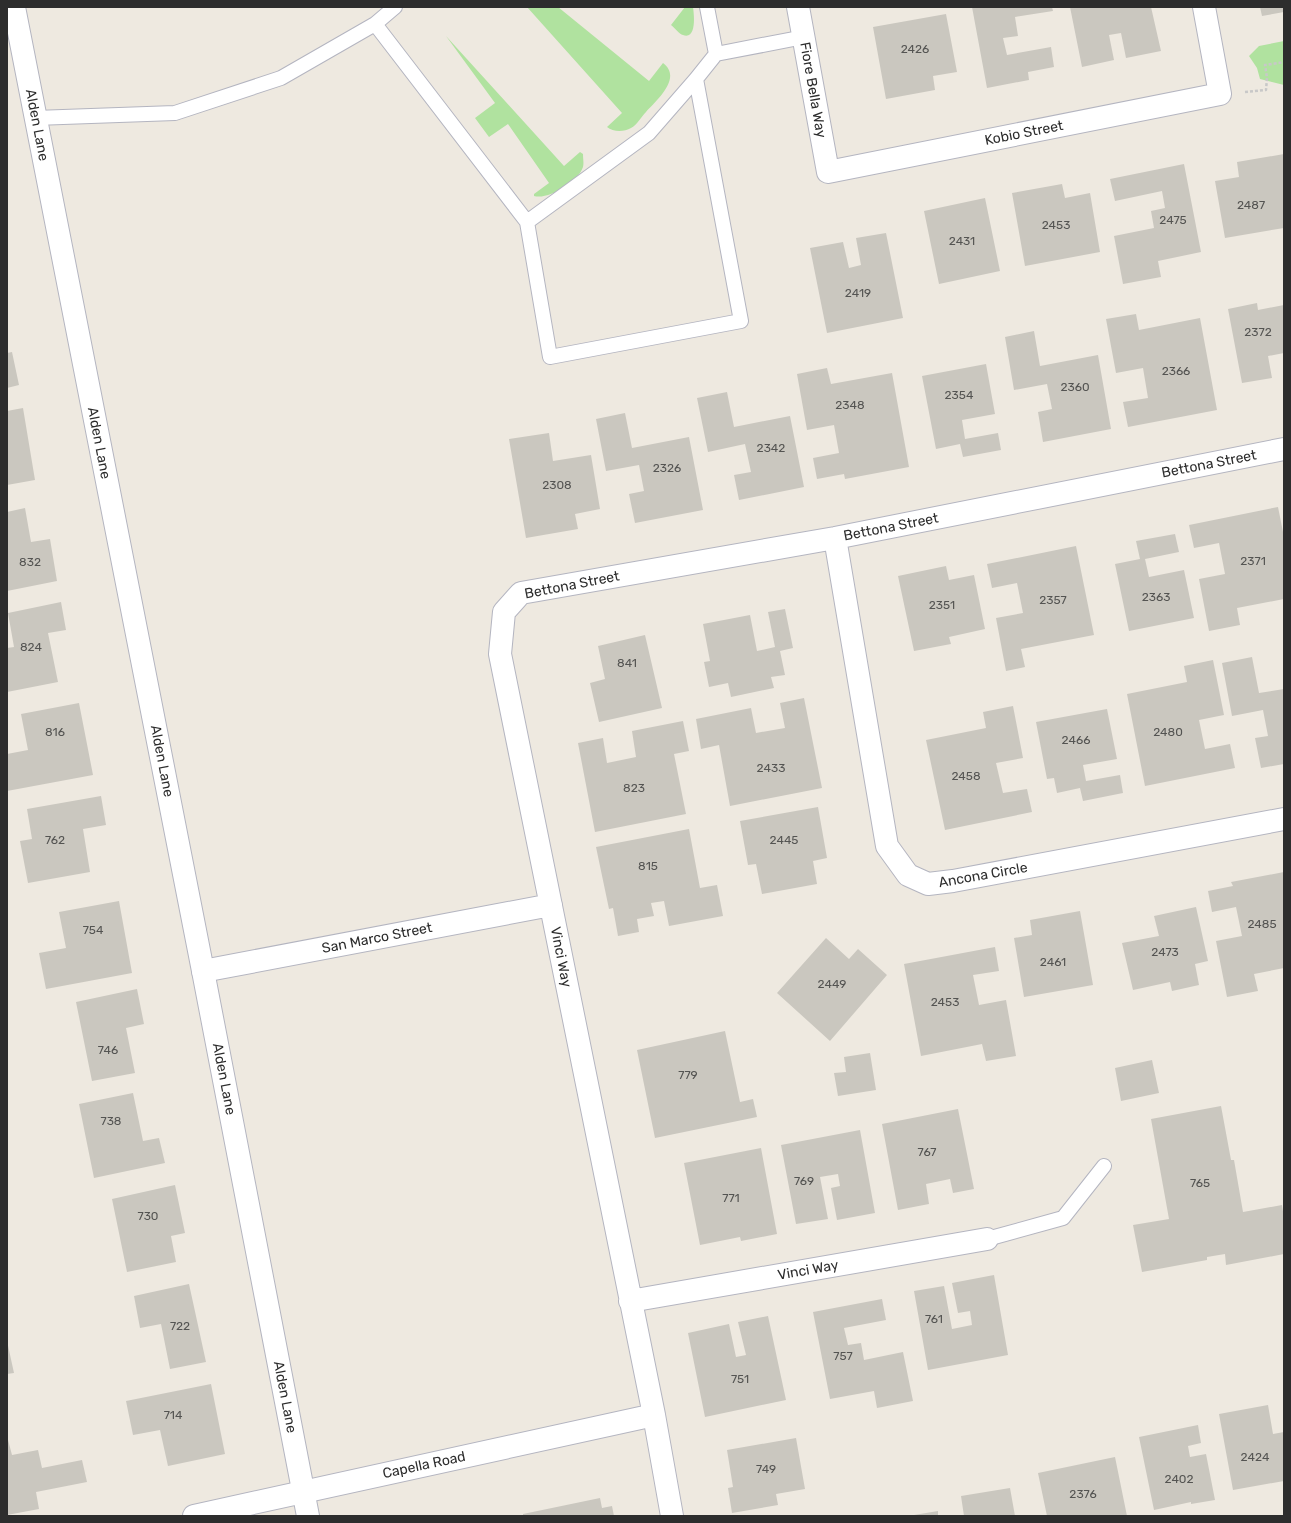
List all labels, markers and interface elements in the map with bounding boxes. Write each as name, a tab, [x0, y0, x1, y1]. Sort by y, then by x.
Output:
street label: Fiore Bella Way	[796, 41, 830, 140]
house number: 2426	[901, 42, 929, 56]
street label: Alden Lane	[22, 88, 52, 163]
street label: Kobio Street	[983, 117, 1065, 149]
house number: 2487	[1237, 198, 1265, 212]
house number: 2475	[1159, 213, 1187, 227]
house number: 2453	[1042, 218, 1070, 232]
house number: 2431	[949, 234, 975, 248]
house number: 2419	[845, 286, 871, 300]
house number: 2372	[1244, 325, 1272, 339]
house number: 2366	[1162, 364, 1190, 378]
house number: 2360	[1060, 380, 1090, 394]
house number: 2354	[945, 388, 974, 402]
house number: 2348	[835, 398, 865, 412]
street label: Alden Lane	[84, 406, 114, 481]
house number: 2342	[757, 441, 785, 455]
street label: Bettona Street	[1160, 446, 1258, 482]
house number: 2326	[653, 461, 681, 475]
house number: 2308	[542, 478, 572, 492]
street label: Bettona Street	[842, 509, 940, 545]
house number: 2371	[1240, 554, 1266, 568]
house number: 832	[19, 555, 41, 569]
street label: Bettona Street	[523, 567, 621, 603]
house number: 2363	[1142, 590, 1170, 604]
house number: 2357	[1039, 593, 1067, 607]
house number: 2351	[929, 598, 955, 612]
house number: 824	[20, 640, 43, 654]
house number: 841	[617, 656, 637, 670]
street label: Alden Lane	[147, 724, 177, 799]
house number: 816	[45, 725, 65, 739]
house number: 2480	[1153, 725, 1183, 739]
house number: 2466	[1062, 733, 1090, 747]
house number: 2433	[757, 761, 785, 775]
house number: 2458	[951, 769, 981, 783]
house number: 823	[623, 781, 645, 795]
house number: 762	[45, 833, 65, 847]
house number: 2445	[770, 833, 798, 847]
house number: 815	[638, 859, 658, 873]
street label: Ancona Circle	[937, 859, 1029, 891]
house number: 2485	[1247, 917, 1277, 931]
street label: San Marco Street	[320, 919, 434, 957]
house number: 754	[83, 923, 104, 937]
street label: Vinci Way	[547, 925, 575, 989]
house number: 2473	[1151, 945, 1179, 959]
house number: 2461	[1040, 955, 1066, 969]
house number: 2449	[818, 977, 846, 991]
house number: 2453	[931, 995, 959, 1009]
street label: Alden Lane	[209, 1042, 239, 1117]
house number: 746	[98, 1043, 118, 1057]
house number: 779	[678, 1068, 698, 1082]
house number: 738	[100, 1114, 122, 1128]
house number: 767	[918, 1145, 936, 1159]
house number: 769	[794, 1174, 814, 1188]
house number: 765	[1190, 1176, 1210, 1190]
house number: 771	[722, 1191, 740, 1205]
house number: 730	[138, 1209, 159, 1223]
street label: Vinci Way	[776, 1256, 840, 1284]
house number: 761	[925, 1312, 943, 1326]
house number: 722	[170, 1319, 190, 1333]
house number: 757	[833, 1349, 853, 1363]
street label: Alden Lane	[270, 1360, 300, 1435]
house number: 751	[731, 1372, 749, 1386]
house number: 714	[164, 1408, 183, 1422]
street label: Capella Road	[381, 1448, 467, 1482]
house number: 2424	[1241, 1450, 1270, 1464]
house number: 749	[756, 1462, 776, 1476]
house number: 2402	[1164, 1472, 1194, 1486]
house number: 2376	[1069, 1487, 1097, 1501]

